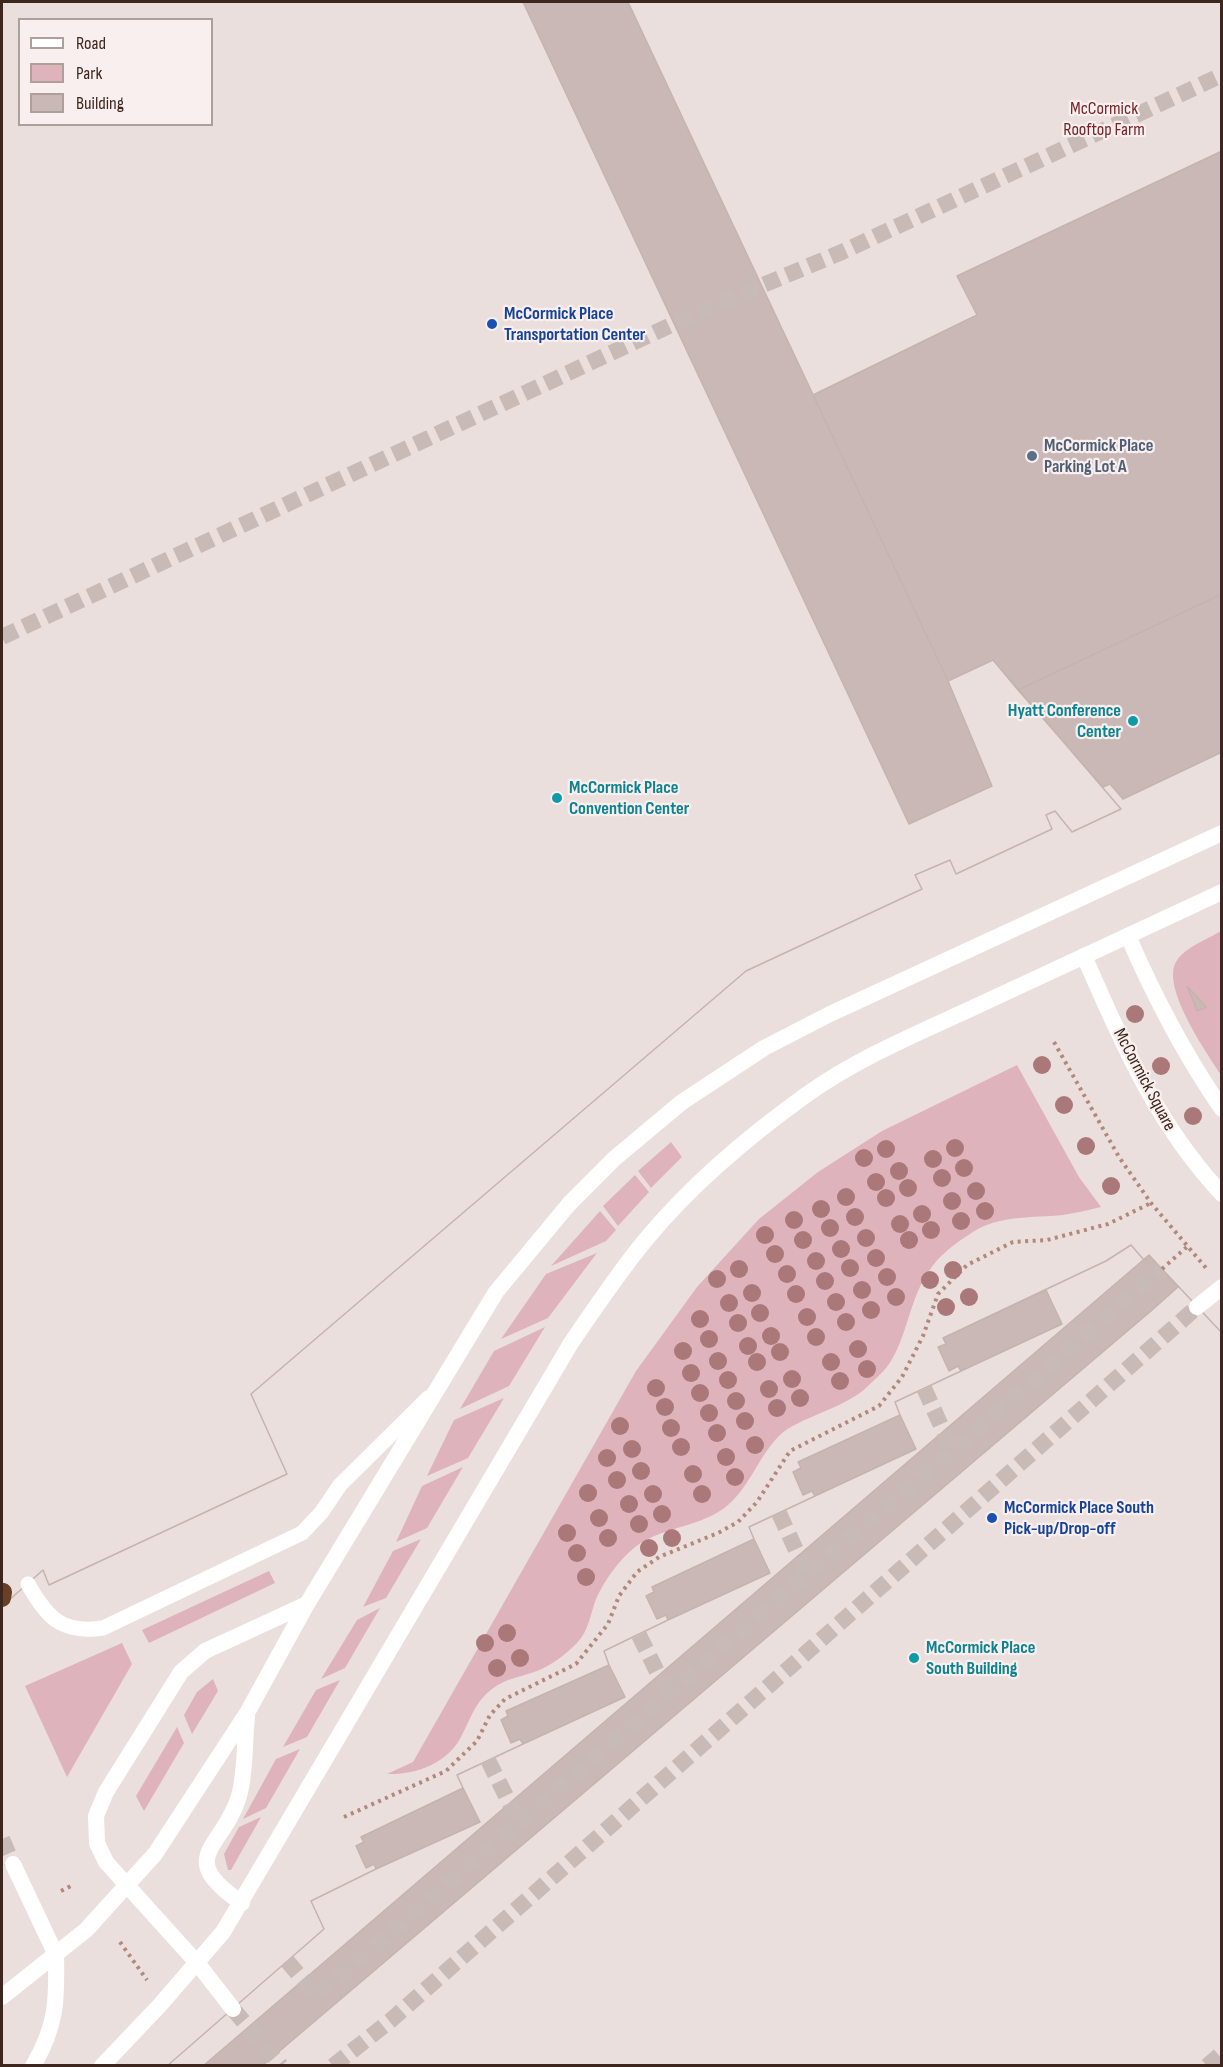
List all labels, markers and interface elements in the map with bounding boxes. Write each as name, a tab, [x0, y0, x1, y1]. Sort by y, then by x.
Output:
legend	[18, 18, 213, 126]
text: Road	[76, 33, 106, 54]
text: Park	[76, 63, 102, 84]
text: Building	[76, 93, 124, 114]
park label: McCormick Rooftop Farm	[1063, 98, 1145, 140]
place label: McCormick Place Transportation Center	[504, 303, 645, 346]
marker: McCormick Place Transportation Center	[485, 317, 499, 331]
place label: McCormick Place Parking Lot A	[1044, 435, 1153, 478]
marker: McCormick Place Parking Lot A	[1025, 449, 1039, 463]
place label: Hyatt Conference Center	[1008, 700, 1121, 742]
marker: Hyatt Conference Center	[1126, 714, 1140, 728]
place label: McCormick Place Convention Center	[569, 777, 689, 820]
marker: McCormick Place Convention Center	[550, 791, 564, 805]
street label: McCormick Square	[1108, 1025, 1180, 1135]
place label: McCormick Place South Pick-up/Drop-off	[1004, 1497, 1154, 1540]
marker: McCormick Place South Pick-up/Drop-off	[985, 1511, 999, 1525]
place label: McCormick Place South Building	[926, 1637, 1035, 1680]
marker: McCormick Place South Building	[907, 1651, 921, 1665]

